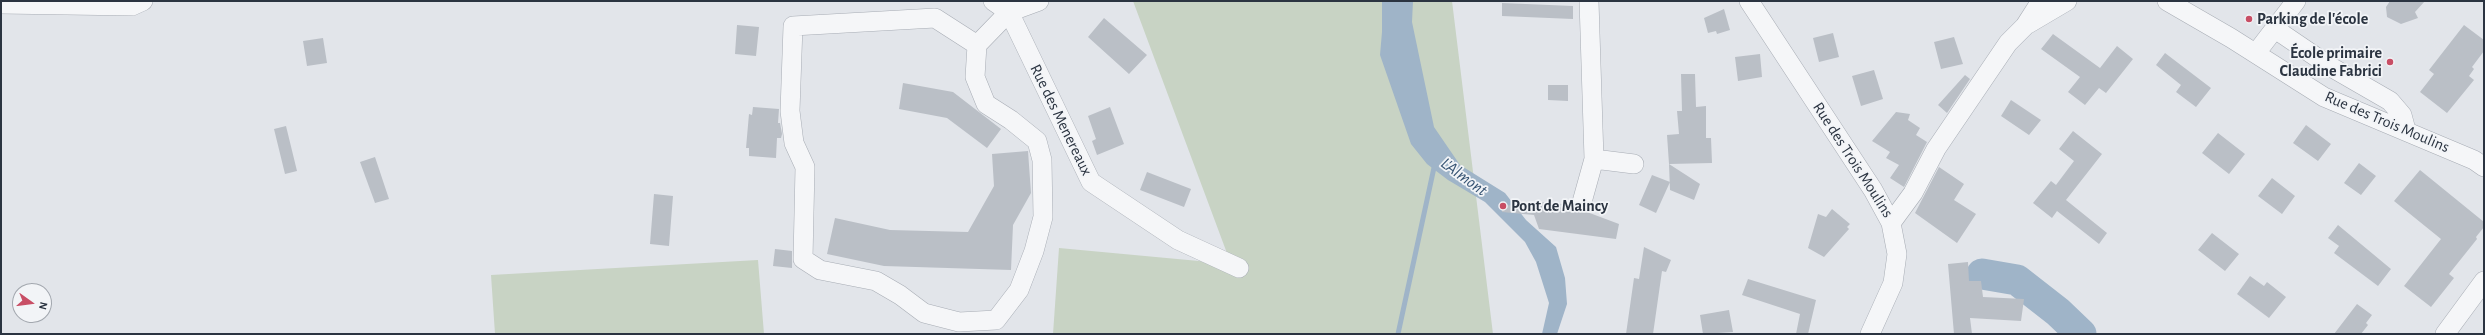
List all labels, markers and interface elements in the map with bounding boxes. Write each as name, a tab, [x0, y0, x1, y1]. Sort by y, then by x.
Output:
place label: Parking de l'école	[2257, 9, 2368, 29]
marker: Parking de l'école	[2244, 14, 2254, 24]
place label: École primaire Claudine Fabrici	[2279, 43, 2382, 81]
marker: École primaire Claudine Fabrici	[2385, 57, 2395, 67]
street label: Rue des Menereaux	[1026, 61, 1096, 179]
street label: Rue des Trois Moulins	[2322, 87, 2452, 157]
street label: Rue des Trois Moulins	[1809, 99, 1897, 221]
water label: L'Almont	[1437, 153, 1491, 201]
place label: Pont de Maincy	[1511, 196, 1608, 216]
marker: Pont de Maincy	[1498, 201, 1508, 211]
north arrow	[12, 283, 52, 323]
text: N	[37, 301, 49, 311]

